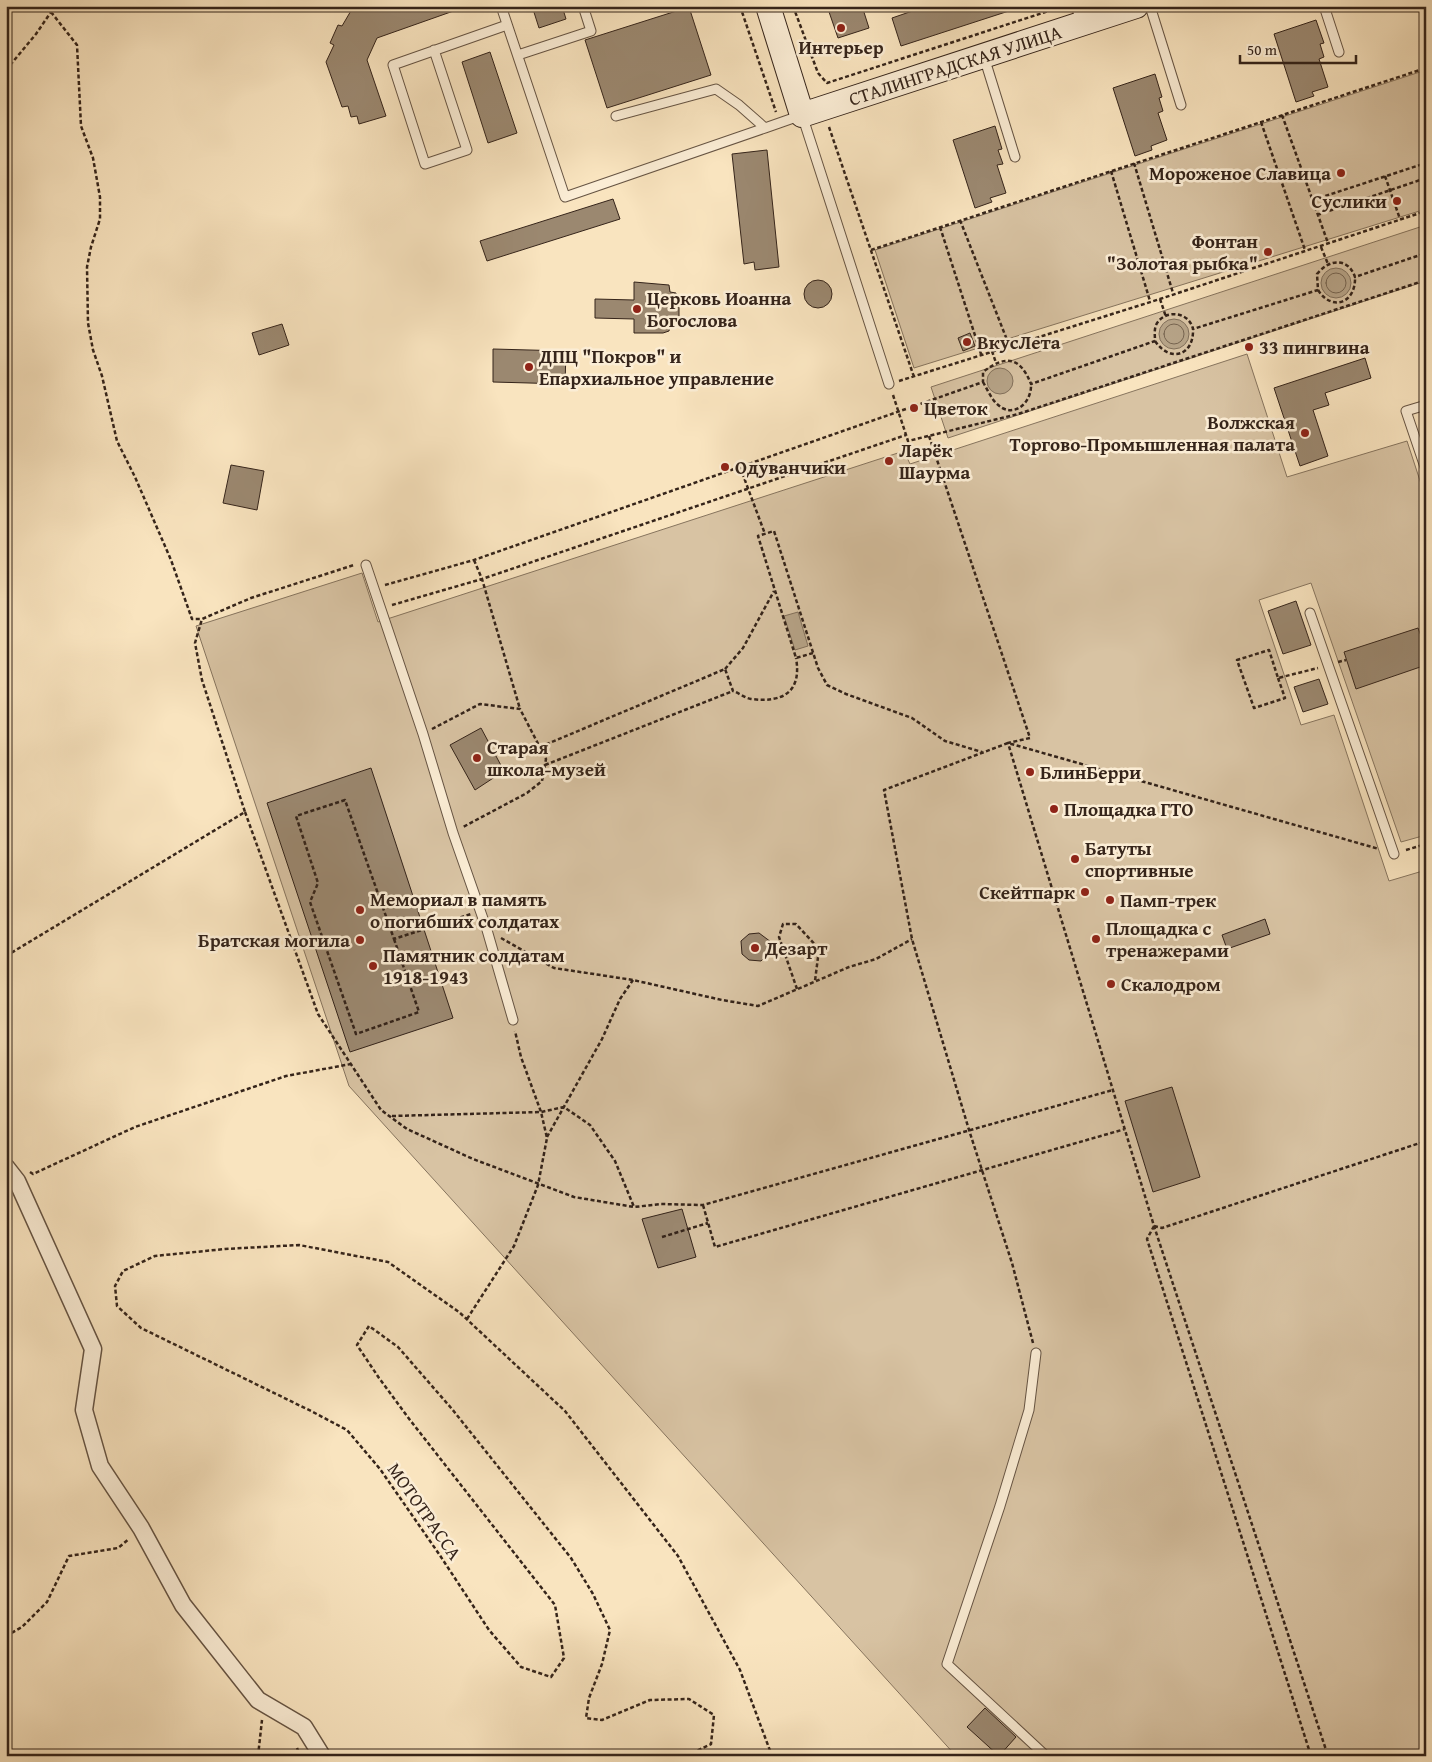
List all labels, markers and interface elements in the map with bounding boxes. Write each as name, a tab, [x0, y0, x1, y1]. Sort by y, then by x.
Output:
street label: СТАЛИНГРАДСКАЯ УЛИЦА	[845, 17, 1065, 113]
marker: Интерьер	[835, 22, 847, 34]
scale bar	[1240, 32, 1356, 64]
place label: Интерьер	[798, 33, 884, 61]
text: 50 m	[1247, 39, 1278, 60]
place label: Мороженое Славица	[1149, 159, 1331, 187]
marker: Мороженое Славица	[1335, 167, 1347, 179]
place label: Суслики	[1312, 187, 1387, 215]
marker: Суслики	[1391, 195, 1403, 207]
place label: Фонтан "Золотая рыбка"	[1107, 227, 1258, 277]
marker: Фонтан "Золотая рыбка"	[1262, 246, 1274, 258]
place label: Церковь Иоанна Богослова	[647, 284, 792, 334]
marker: Церковь Иоанна Богослова	[631, 303, 643, 315]
place label: ВкусЛета	[977, 328, 1061, 356]
place label: 33 пингвина	[1259, 333, 1370, 361]
marker: ВкусЛета	[961, 336, 973, 348]
marker: 33 пингвина	[1243, 341, 1255, 353]
place label: ДПЦ "Покров" и Епархиальное управление	[538, 342, 774, 392]
marker: ДПЦ "Покров" и Епархиальное управление	[523, 361, 535, 373]
place label: Цветок	[924, 394, 988, 422]
marker: Цветок	[908, 402, 920, 414]
place label: Волжская Торгово-Промышленная палата	[1009, 408, 1295, 458]
marker: Волжская Торгово-Промышленная палата	[1299, 427, 1311, 439]
place label: Ларёк Шаурма	[899, 436, 970, 486]
place label: Одуванчики	[735, 453, 846, 481]
marker: Ларёк Шаурма	[883, 455, 895, 467]
marker: Одуванчики	[719, 461, 731, 473]
place label: Старая школа-музей	[487, 733, 606, 783]
marker: Старая школа-музей	[471, 752, 483, 764]
place label: БлинБерри	[1040, 758, 1141, 786]
marker: БлинБерри	[1024, 766, 1036, 778]
place label: Площадка ГТО	[1064, 795, 1193, 823]
marker: Площадка ГТО	[1048, 803, 1060, 815]
place label: Батуты спортивные	[1085, 834, 1194, 884]
marker: Батуты спортивные	[1069, 853, 1081, 865]
place label: Скейтпарк	[979, 878, 1075, 906]
place label: Мемориал в память о погибших солдатах	[370, 885, 559, 935]
marker: Скейтпарк	[1079, 886, 1091, 898]
place label: Памп-трек	[1120, 886, 1216, 914]
marker: Памп-трек	[1104, 894, 1116, 906]
marker: Мемориал в память о погибших солдатах	[354, 904, 366, 916]
place label: Площадка с тренажерами	[1106, 914, 1229, 964]
place label: Братская могила	[198, 926, 350, 954]
marker: Площадка с тренажерами	[1090, 933, 1102, 945]
marker: Братская могила	[354, 934, 366, 946]
place label: Дезарт	[764, 934, 828, 962]
place label: Памятник солдатам 1918-1943	[383, 941, 564, 991]
marker: Дезарт	[749, 942, 761, 954]
marker: Памятник солдатам 1918-1943	[367, 960, 379, 972]
place label: Скалодром	[1121, 970, 1221, 998]
marker: Скалодром	[1105, 978, 1117, 990]
street label: МОТОТРАССА	[381, 1457, 469, 1566]

